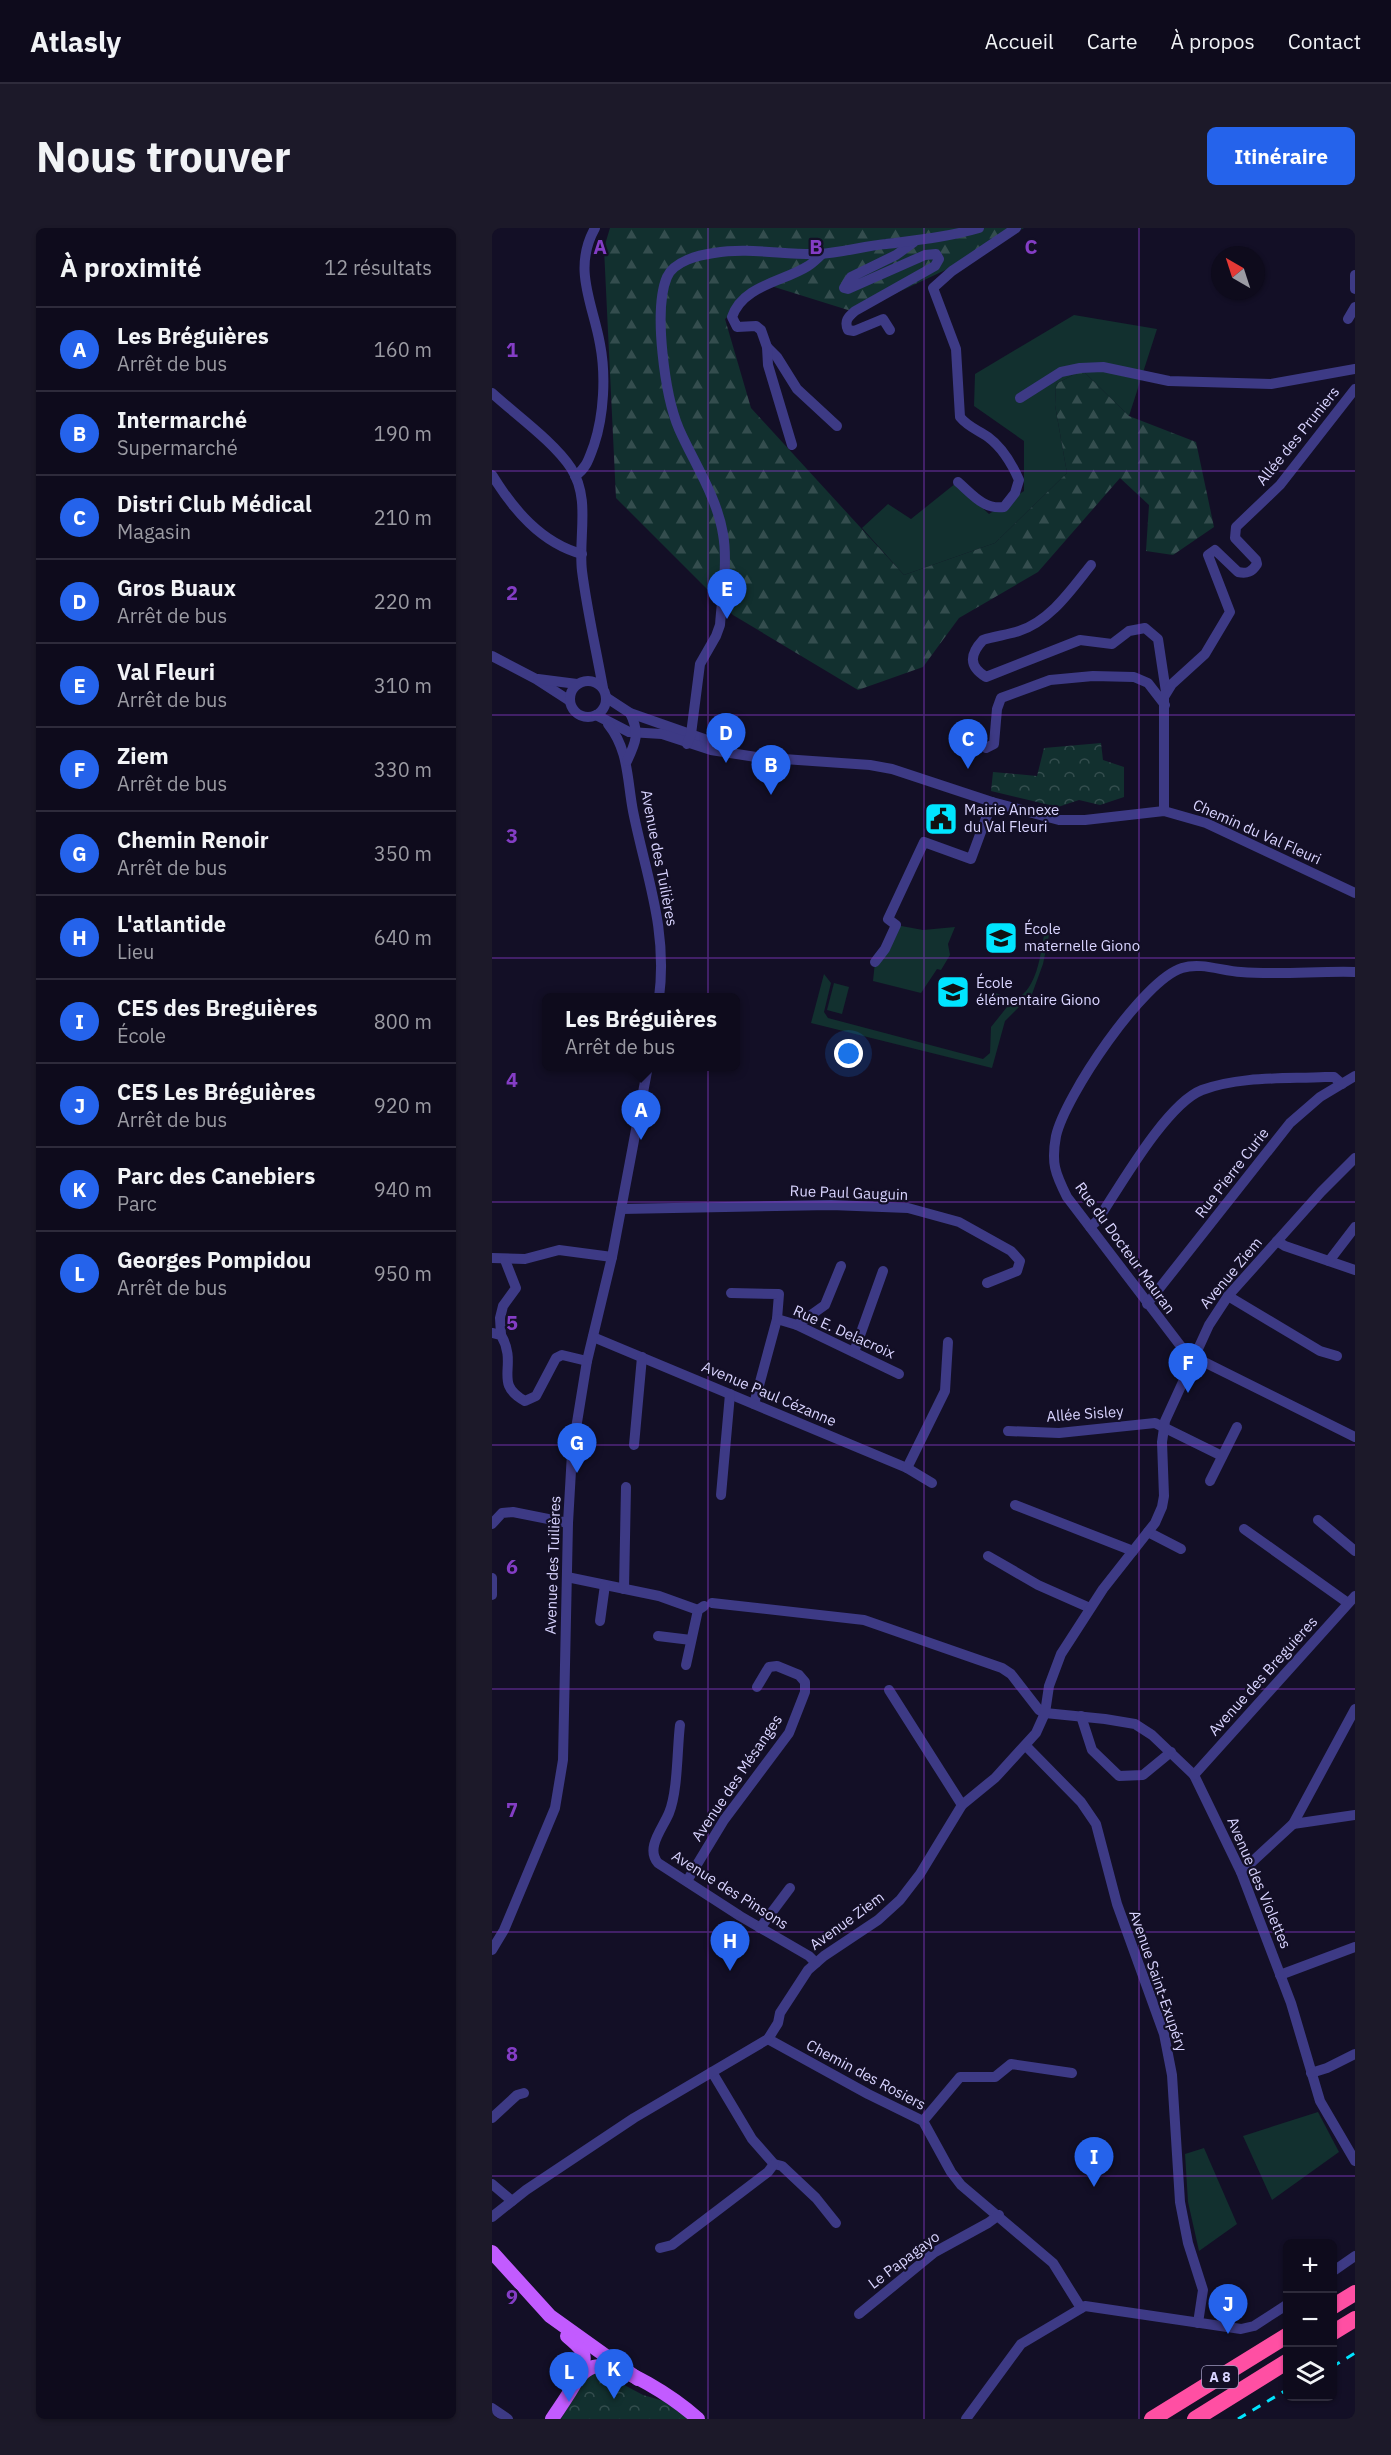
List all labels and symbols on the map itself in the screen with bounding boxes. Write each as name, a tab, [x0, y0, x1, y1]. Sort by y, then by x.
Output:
text: A	[593, 233, 607, 260]
text: B	[809, 233, 823, 260]
text: C	[1024, 233, 1038, 260]
north arrow	[1211, 246, 1265, 300]
text: 1	[506, 336, 518, 363]
street label: Allée des Pruniers	[1252, 382, 1343, 489]
pin: E	[708, 570, 746, 619]
text: 2	[506, 579, 518, 606]
pin: D	[706, 714, 746, 763]
pin: C	[948, 720, 988, 769]
pin: B	[752, 746, 790, 795]
street label: Avenue des Tuilières	[637, 788, 682, 928]
street label: Chemin du Val Fleuri	[1190, 795, 1324, 868]
place label: Mairie Annexe du Val Fleuri	[964, 800, 1059, 836]
public building icon: Mairie Annexe du Val Fleuri	[923, 801, 959, 837]
text: 3	[506, 822, 518, 849]
place label: École maternelle Giono	[1024, 919, 1140, 955]
school or university icon: École maternelle Giono	[983, 920, 1019, 956]
place label: École élémentaire Giono	[976, 973, 1100, 1009]
school or university icon: École élémentaire Giono	[935, 974, 971, 1010]
your location	[834, 1039, 863, 1068]
text: 4	[506, 1066, 518, 1093]
pin: A	[622, 1090, 660, 1140]
street label: Rue Pierre Curie	[1191, 1124, 1273, 1221]
street label: Rue du Docteur Mauran	[1071, 1178, 1180, 1317]
street label: Rue Paul Gauguin	[789, 1181, 909, 1204]
street label: Avenue Ziem	[1195, 1233, 1266, 1312]
street label: Rue E. Delacroix	[790, 1301, 898, 1363]
text: 5	[506, 1309, 518, 1336]
pin: F	[1168, 1344, 1208, 1393]
street label: Avenue Paul Cézanne	[699, 1357, 839, 1431]
street label: Allée Sisley	[1046, 1401, 1125, 1426]
pin: G	[558, 1424, 596, 1473]
street label: Avenue des Tuilières	[541, 1495, 564, 1635]
text: 6	[506, 1553, 518, 1580]
street label: Avenue des Breguieres	[1204, 1612, 1321, 1739]
street label: Avenue des Mésanges	[687, 1711, 786, 1845]
text: 7	[506, 1796, 518, 1823]
street label: Avenue des Violettes	[1223, 1814, 1296, 1951]
street label: Avenue des Pinsons	[668, 1846, 792, 1933]
street label: Avenue Ziem	[806, 1887, 888, 1954]
street label: Avenue Saint-Exupéry	[1125, 1908, 1192, 2055]
pin: H	[710, 1922, 750, 1971]
street label: Chemin des Rosiers	[803, 2035, 929, 2114]
text: 8	[506, 2040, 518, 2067]
pin: I	[1074, 2138, 1114, 2187]
street label: Le Papagayo	[864, 2227, 943, 2293]
text: 9	[506, 2283, 518, 2310]
pin: J	[1208, 2284, 1248, 2334]
pin: K	[594, 2350, 634, 2399]
pin: L	[550, 2352, 589, 2402]
road number: A 8	[1202, 2366, 1238, 2388]

